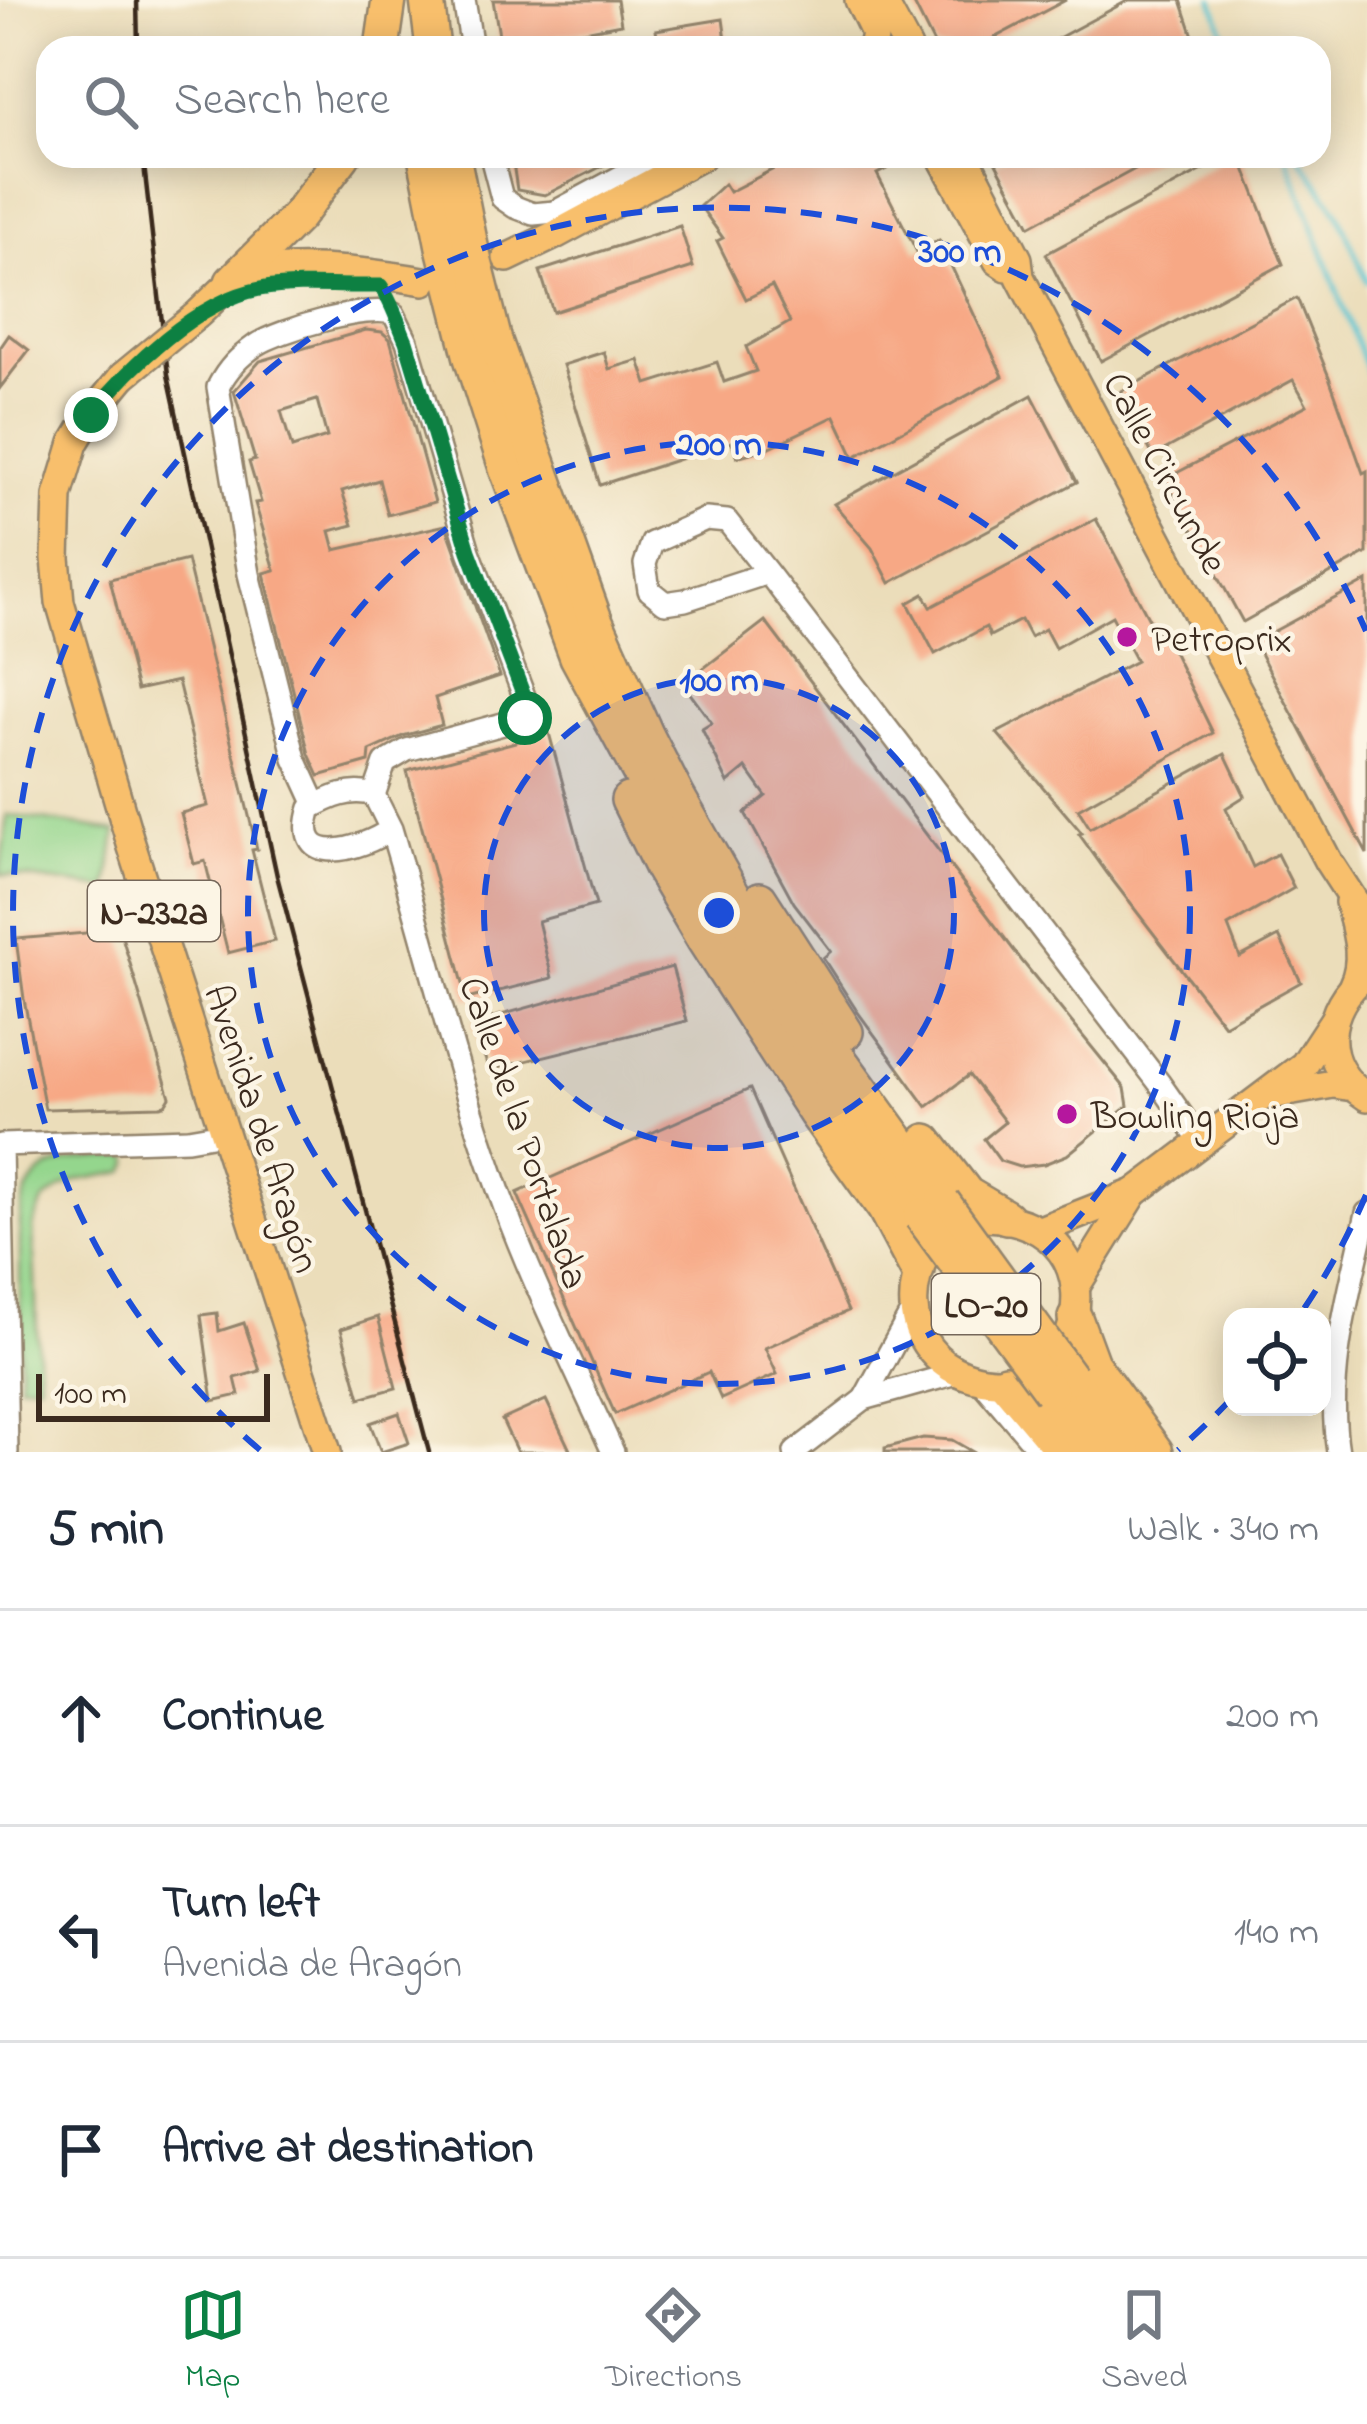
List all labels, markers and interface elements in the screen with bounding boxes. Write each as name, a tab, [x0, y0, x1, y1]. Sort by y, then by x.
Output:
search box	[36, 36, 1331, 168]
icon: search	[78, 69, 144, 135]
text: Search here	[174, 69, 390, 135]
text: 300 m	[918, 227, 1002, 280]
street label: Calle Circunde	[1086, 363, 1240, 586]
route end	[64, 388, 118, 442]
text: 200 m	[675, 420, 762, 473]
place label: Petroprix	[1151, 613, 1292, 670]
marker: Petroprix	[1114, 624, 1140, 650]
text: 100 m	[679, 656, 759, 709]
route start	[498, 691, 552, 745]
road number: N-232a	[88, 881, 220, 941]
centre of rings	[698, 892, 740, 934]
street label: Calle de la Portalada	[442, 970, 602, 1297]
street label: Avenida de Aragón	[186, 978, 333, 1281]
place label: Bowling Rioja	[1090, 1090, 1299, 1147]
marker: Bowling Rioja	[1054, 1101, 1080, 1127]
road number: LO-20	[932, 1274, 1040, 1334]
map controls	[1223, 1308, 1331, 1416]
button: locate	[1223, 1308, 1331, 1416]
scale bar	[36, 1368, 270, 1421]
text: 100 m	[54, 1371, 127, 1419]
text: 5 min	[48, 1493, 164, 1568]
text: Walk · 340 m	[1127, 1502, 1319, 1559]
icon: ahead	[48, 1685, 114, 1751]
text: Continue	[162, 1685, 323, 1751]
text: 200 m	[1226, 1689, 1319, 1746]
text: Turn left	[162, 1872, 320, 1938]
icon: left	[48, 1901, 114, 1967]
text: 140 m	[1234, 1905, 1319, 1962]
text: Avenida de Aragón	[162, 1938, 462, 1995]
icon: arrive	[48, 2117, 114, 2183]
text: Arrive at destination	[162, 2117, 533, 2183]
tab: Map	[180, 2282, 246, 2402]
tab: Directions	[605, 2282, 742, 2402]
tab: Saved	[1101, 2282, 1187, 2402]

